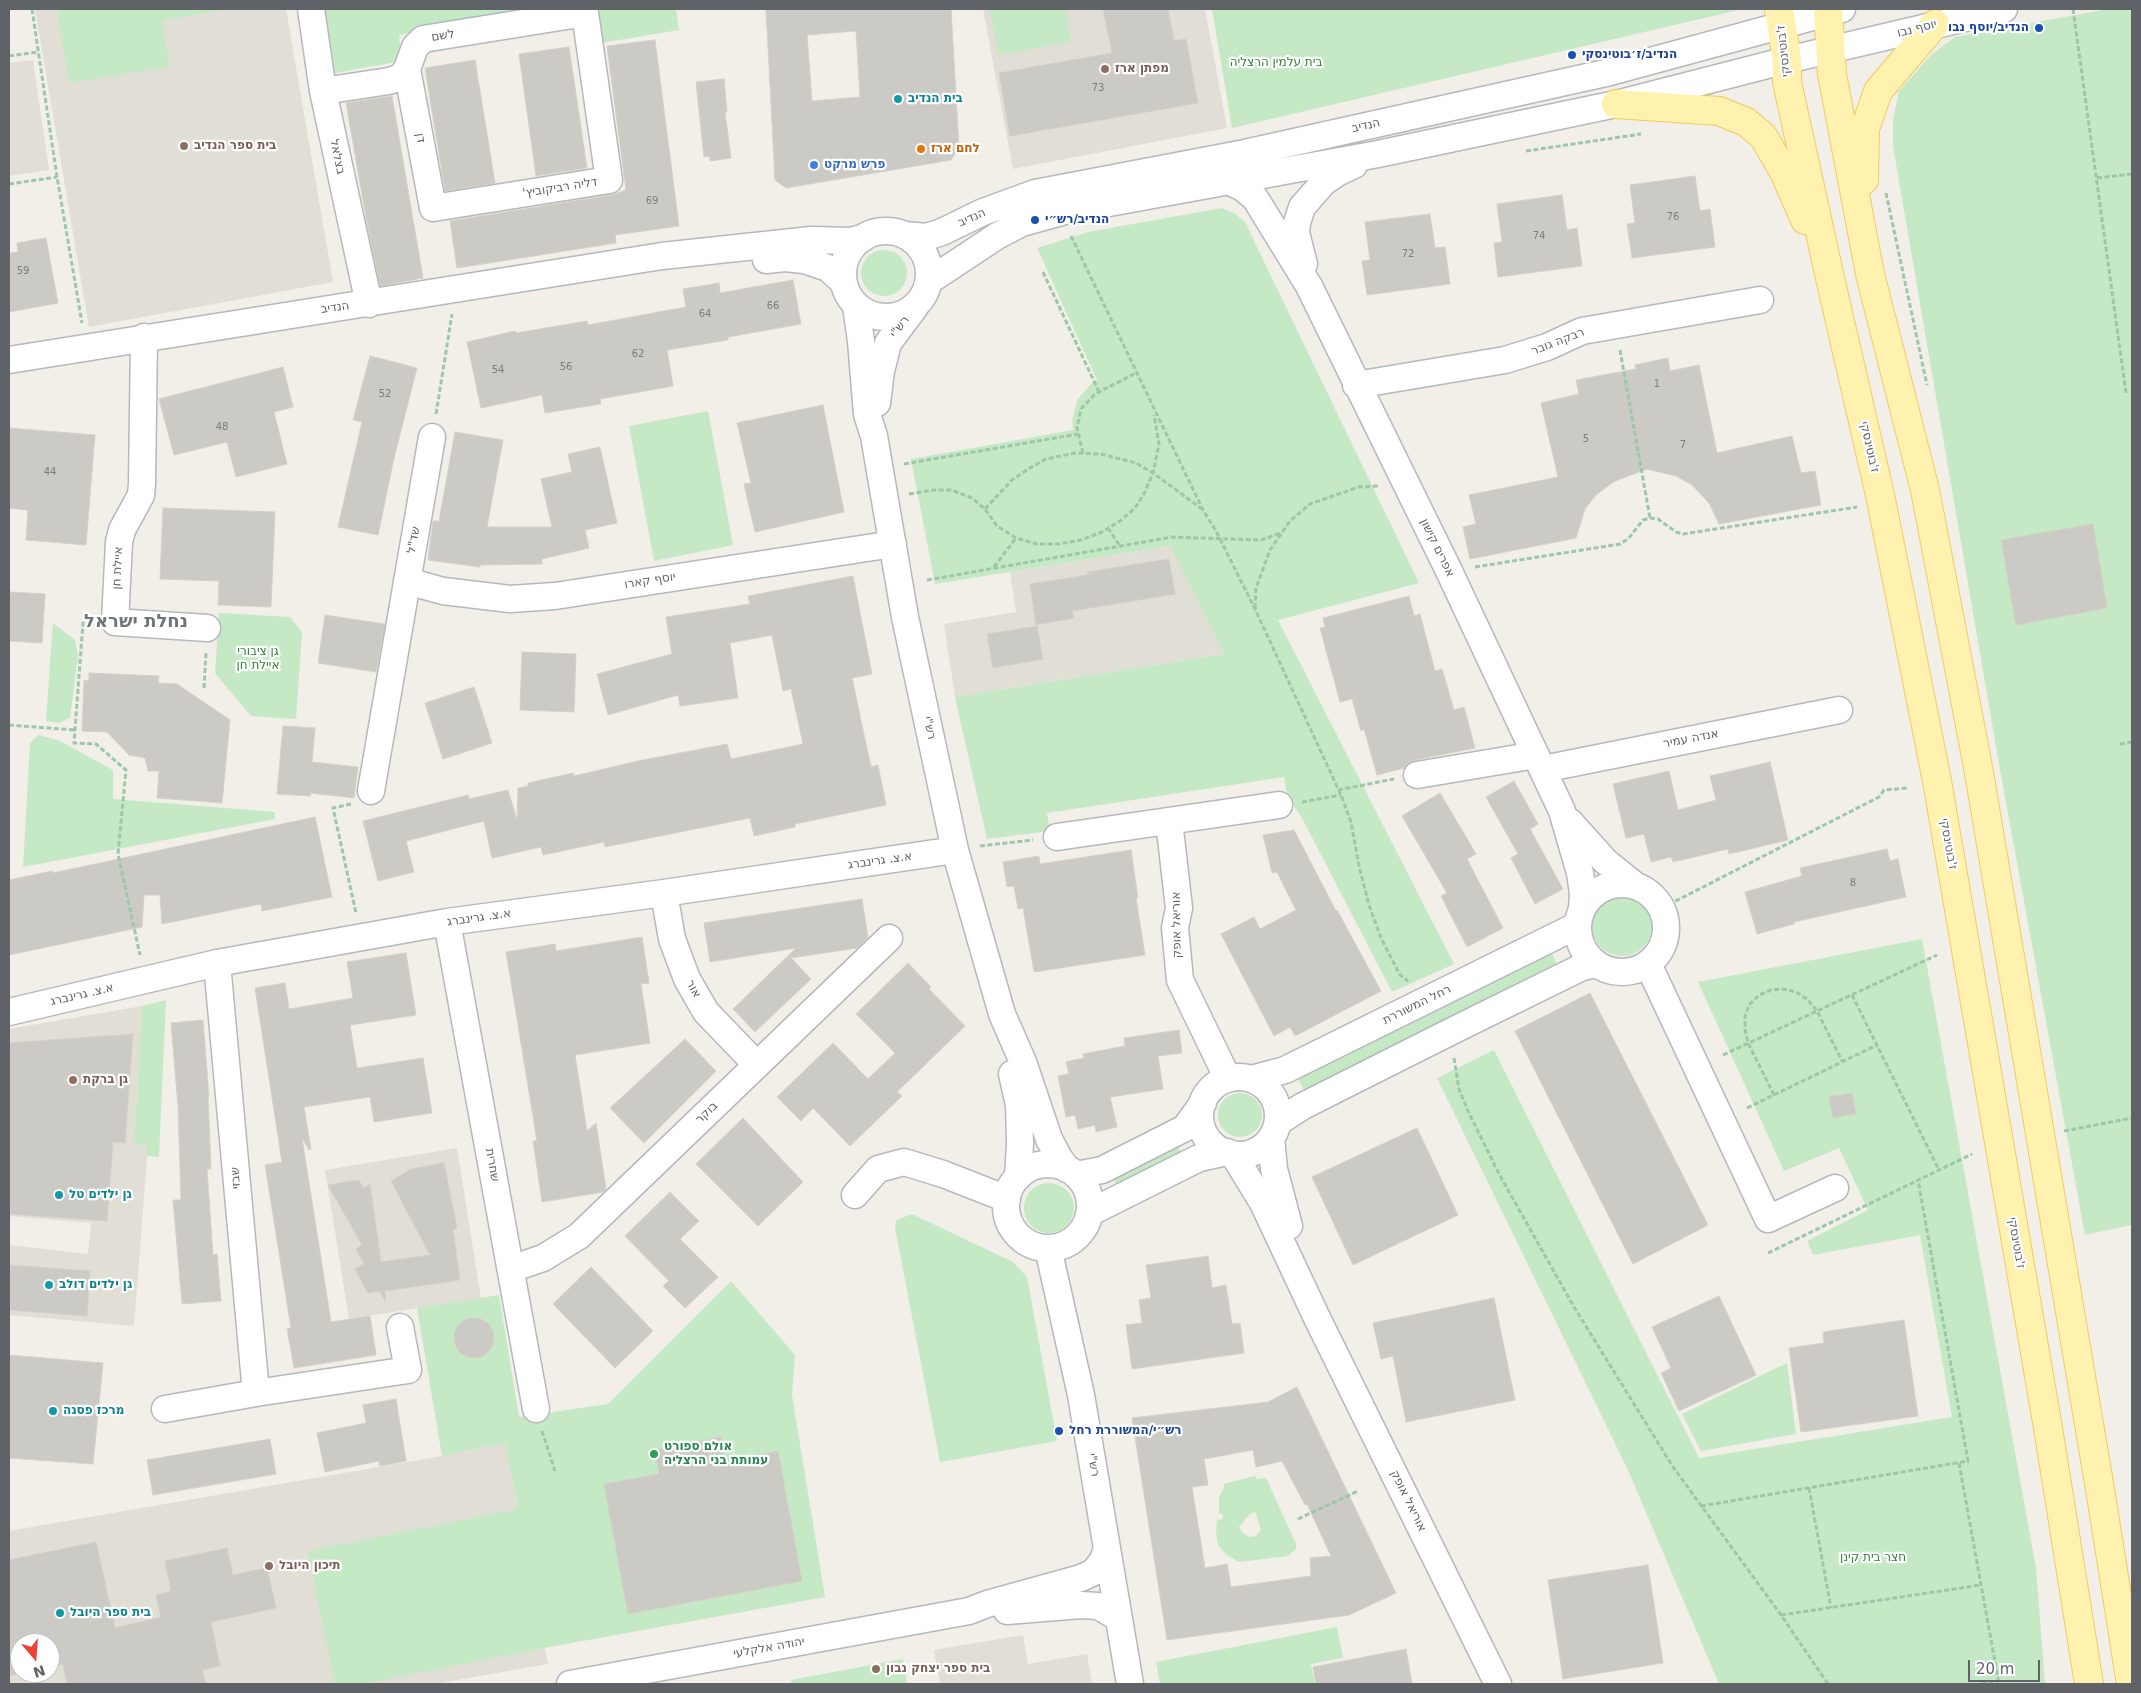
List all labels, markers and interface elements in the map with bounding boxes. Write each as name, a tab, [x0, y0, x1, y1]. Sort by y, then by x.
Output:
street label: יוסף נבו	[1896, 17, 1938, 41]
place label: הנדיב/יוסף נבו	[1948, 21, 2029, 35]
marker: הנדיב/יוסף נבו	[2033, 22, 2045, 34]
street label: ז'בוטינסקי	[1774, 24, 1794, 78]
street label: לשם	[430, 27, 456, 45]
place label: הנדיב/ז׳בוטינסקי	[1582, 48, 1677, 62]
marker: הנדיב/ז׳בוטינסקי	[1566, 49, 1578, 61]
park label: בית עלמין הרצליה	[1230, 56, 1322, 70]
place label: מפתן ארז	[1115, 62, 1169, 76]
marker: מפתן ארז	[1099, 63, 1111, 75]
house number: 73	[1092, 82, 1104, 94]
place label: בית הנדיב	[908, 92, 963, 106]
marker: בית הנדיב	[892, 93, 904, 105]
street label: הנדיב	[1350, 116, 1382, 136]
street label: דן	[412, 132, 428, 144]
street label: בצלאל	[326, 138, 348, 176]
place label: בית ספר הנדיב	[194, 139, 276, 153]
marker: בית ספר הנדיב	[178, 140, 190, 152]
place label: לחם ארז	[931, 142, 980, 156]
marker: לחם ארז	[915, 143, 927, 155]
place label: פרש מרקט	[824, 158, 885, 172]
marker: פרש מרקט	[808, 159, 820, 171]
street label: 'דליה רביקוביץ	[522, 175, 598, 201]
house number: 69	[646, 195, 658, 207]
street label: הנדיב	[956, 206, 988, 230]
house number: 76	[1667, 211, 1679, 223]
place label: הנדיב/רש״י	[1045, 213, 1109, 227]
marker: הנדיב/רש״י	[1029, 214, 1041, 226]
house number: 74	[1533, 230, 1545, 242]
house number: 72	[1402, 248, 1414, 260]
house number: 59	[17, 265, 29, 277]
street label: הנדיב	[320, 299, 350, 317]
house number: 66	[767, 300, 779, 312]
house number: 64	[699, 308, 711, 320]
street label: רש"י	[887, 313, 913, 341]
street label: רבקה גובר	[1529, 325, 1587, 359]
house number: 62	[632, 348, 644, 360]
house number: 56	[560, 361, 572, 373]
house number: 54	[492, 364, 504, 376]
house number: 1	[1654, 378, 1660, 390]
house number: 52	[379, 388, 391, 400]
street label: ז'בוטינסקי	[1856, 420, 1882, 474]
house number: 48	[216, 421, 228, 433]
house number: 5	[1583, 433, 1589, 445]
house number: 7	[1680, 439, 1686, 451]
house number: 44	[44, 466, 56, 478]
street label: אפרים קישון	[1417, 517, 1457, 579]
street label: שד"ל	[405, 525, 423, 555]
street label: איילת חן	[110, 546, 126, 590]
street label: יוסף קארו	[623, 570, 677, 592]
district label: נחלת ישראל	[84, 611, 188, 633]
park label: גן ציבורי איילת חן	[236, 645, 280, 673]
street label: רש"י	[920, 715, 938, 741]
street label: אנדה עמיר	[1662, 727, 1720, 751]
street label: ז'בוטינסקי	[1936, 817, 1960, 871]
street label: א.צ. גרינברג	[847, 849, 913, 873]
house number: 8	[1850, 877, 1856, 889]
street label: אוריאל אופק	[1169, 892, 1185, 958]
street label: א.צ. גרינברג	[446, 906, 512, 930]
street label: אור	[682, 978, 704, 1000]
street label: א.צ. גרינברג	[49, 981, 115, 1009]
street label: רחל המשוררת	[1380, 982, 1454, 1028]
place label: גן ברקת	[83, 1073, 128, 1087]
marker: גן ברקת	[67, 1074, 79, 1086]
street label: בוקר	[693, 1099, 721, 1127]
street label: שחרית	[482, 1147, 502, 1183]
street label: שבזי	[228, 1166, 244, 1190]
place label: גן ילדים טל	[69, 1188, 132, 1202]
marker: גן ילדים טל	[53, 1189, 65, 1201]
street label: ז'בוטינסקי	[2004, 1216, 2028, 1270]
place label: גן ילדים דולב	[59, 1278, 132, 1292]
marker: גן ילדים דולב	[43, 1279, 55, 1291]
place label: מרכז פסגה	[63, 1404, 124, 1418]
marker: מרכז פסגה	[47, 1405, 59, 1417]
place label: רש״י/המשוררת רחל	[1069, 1424, 1181, 1438]
marker: רש״י/המשוררת רחל	[1053, 1425, 1065, 1437]
place label: אולם ספורט עמותת בני הרצליה	[664, 1440, 768, 1468]
marker: אולם ספורט עמותת בני הרצליה	[648, 1448, 660, 1460]
street label: רש"י	[1084, 1452, 1102, 1478]
street label: אוריאל אופק	[1387, 1468, 1429, 1534]
park label: חצר בית קינן	[1840, 1551, 1906, 1565]
place label: תיכון היובל	[279, 1559, 340, 1573]
marker: תיכון היובל	[263, 1560, 275, 1572]
place label: בית ספר היובל	[70, 1606, 151, 1620]
marker: בית ספר היובל	[54, 1607, 66, 1619]
north arrow	[10, 1633, 60, 1683]
street label: יהודה אלקלעי	[732, 1635, 806, 1661]
scale bar	[1971, 1650, 2044, 1682]
text: 20 m	[1976, 1660, 2014, 1678]
text: N	[31, 1662, 47, 1681]
place label: בית ספר יצחק נבון	[886, 1662, 990, 1676]
marker: בית ספר יצחק נבון	[870, 1663, 882, 1675]

